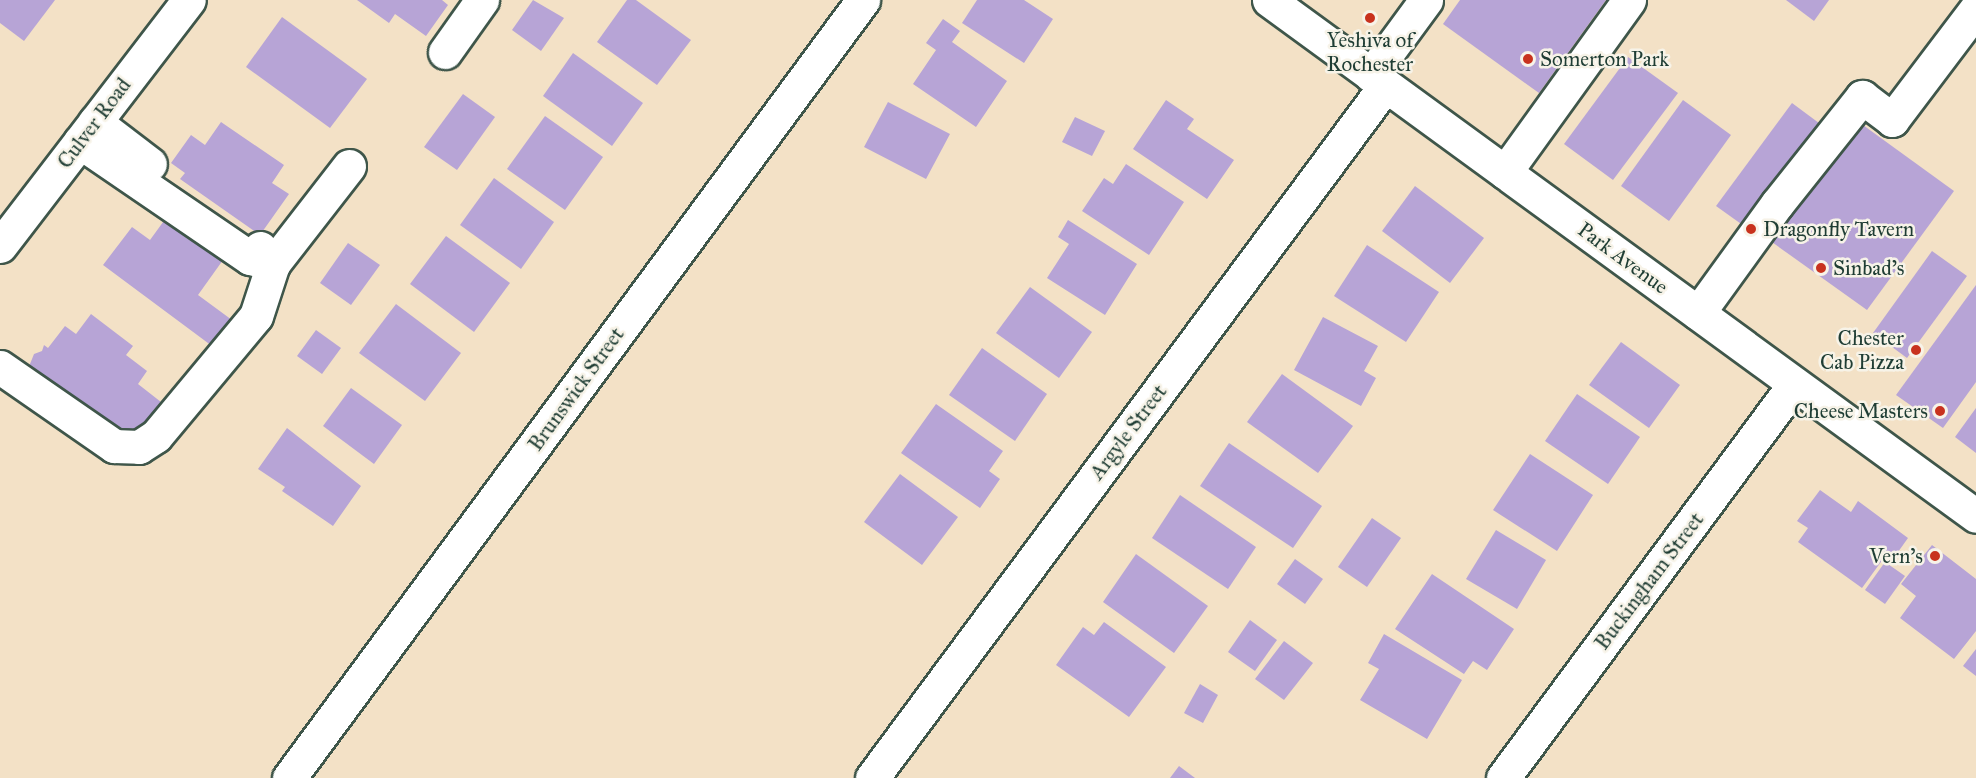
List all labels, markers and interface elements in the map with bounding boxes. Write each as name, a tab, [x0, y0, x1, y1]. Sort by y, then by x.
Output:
marker: Yeshiva of Rochester	[1363, 11, 1377, 25]
place label: Yeshiva of Rochester	[1327, 27, 1413, 77]
place label: Somerton Park	[1540, 46, 1669, 72]
marker: Somerton Park	[1521, 52, 1535, 66]
street label: Culver Road	[52, 73, 136, 173]
place label: Dragonfly Tavern	[1763, 216, 1914, 242]
street label: Park Avenue	[1573, 217, 1673, 299]
marker: Dragonfly Tavern	[1744, 222, 1758, 236]
place label: Sinbad's	[1833, 255, 1904, 281]
marker: Sinbad's	[1814, 261, 1828, 275]
street label: Brunswick Street	[523, 322, 629, 456]
place label: Chester Cab Pizza	[1820, 325, 1904, 375]
marker: Chester Cab Pizza	[1909, 343, 1923, 357]
street label: Argyle Street	[1084, 379, 1172, 485]
place label: Cheese Masters	[1794, 398, 1928, 424]
marker: Cheese Masters	[1933, 404, 1947, 418]
street label: Buckingham Street	[1589, 507, 1709, 655]
place label: Vern's	[1869, 543, 1923, 569]
marker: Vern's	[1928, 549, 1942, 563]

